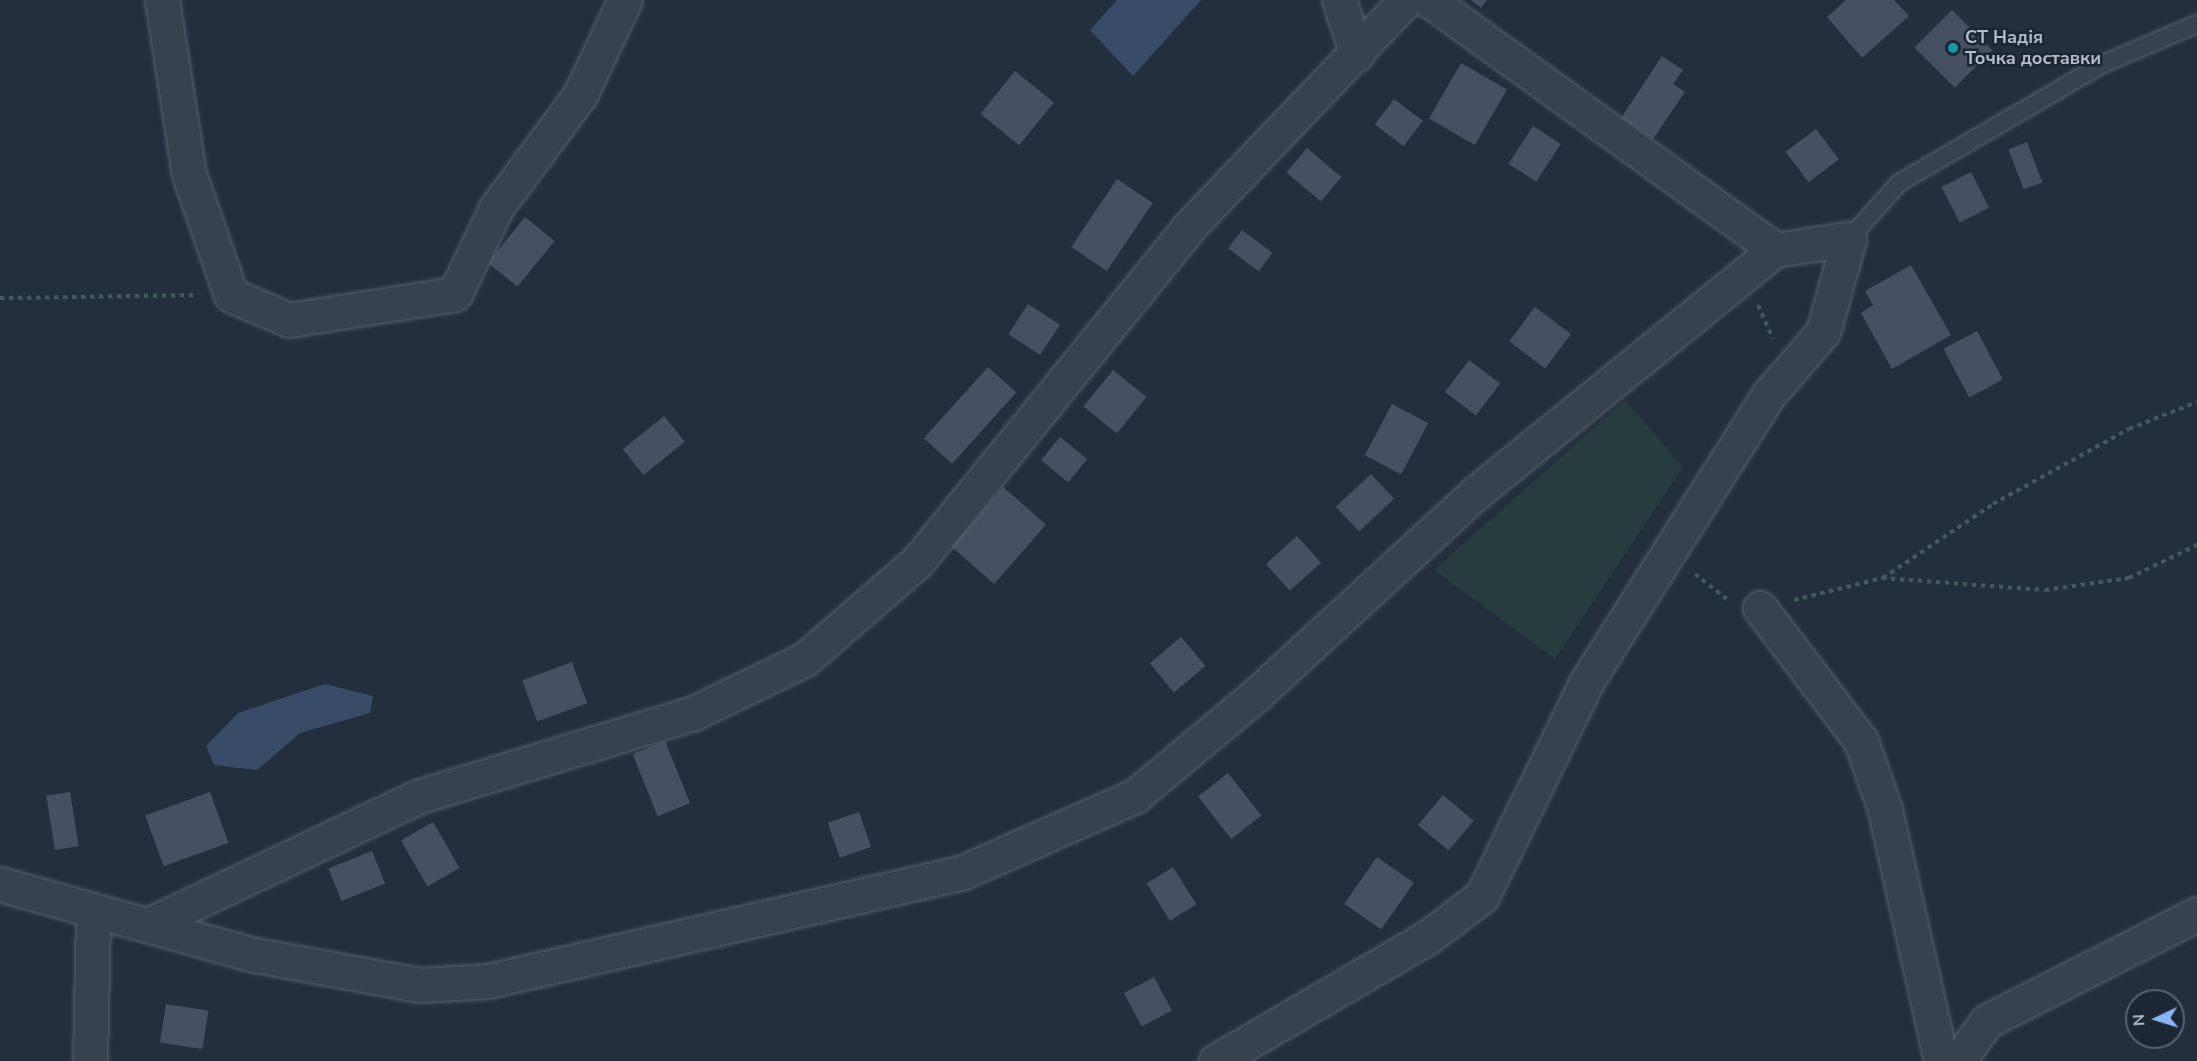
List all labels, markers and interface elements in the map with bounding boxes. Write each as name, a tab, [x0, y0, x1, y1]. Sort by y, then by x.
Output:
place label: СТ Надія Точка доставки	[1965, 27, 2101, 70]
marker: СТ Надія Точка доставки	[1946, 41, 1960, 55]
north arrow	[2125, 989, 2185, 1049]
text: N	[2128, 1013, 2150, 1027]

